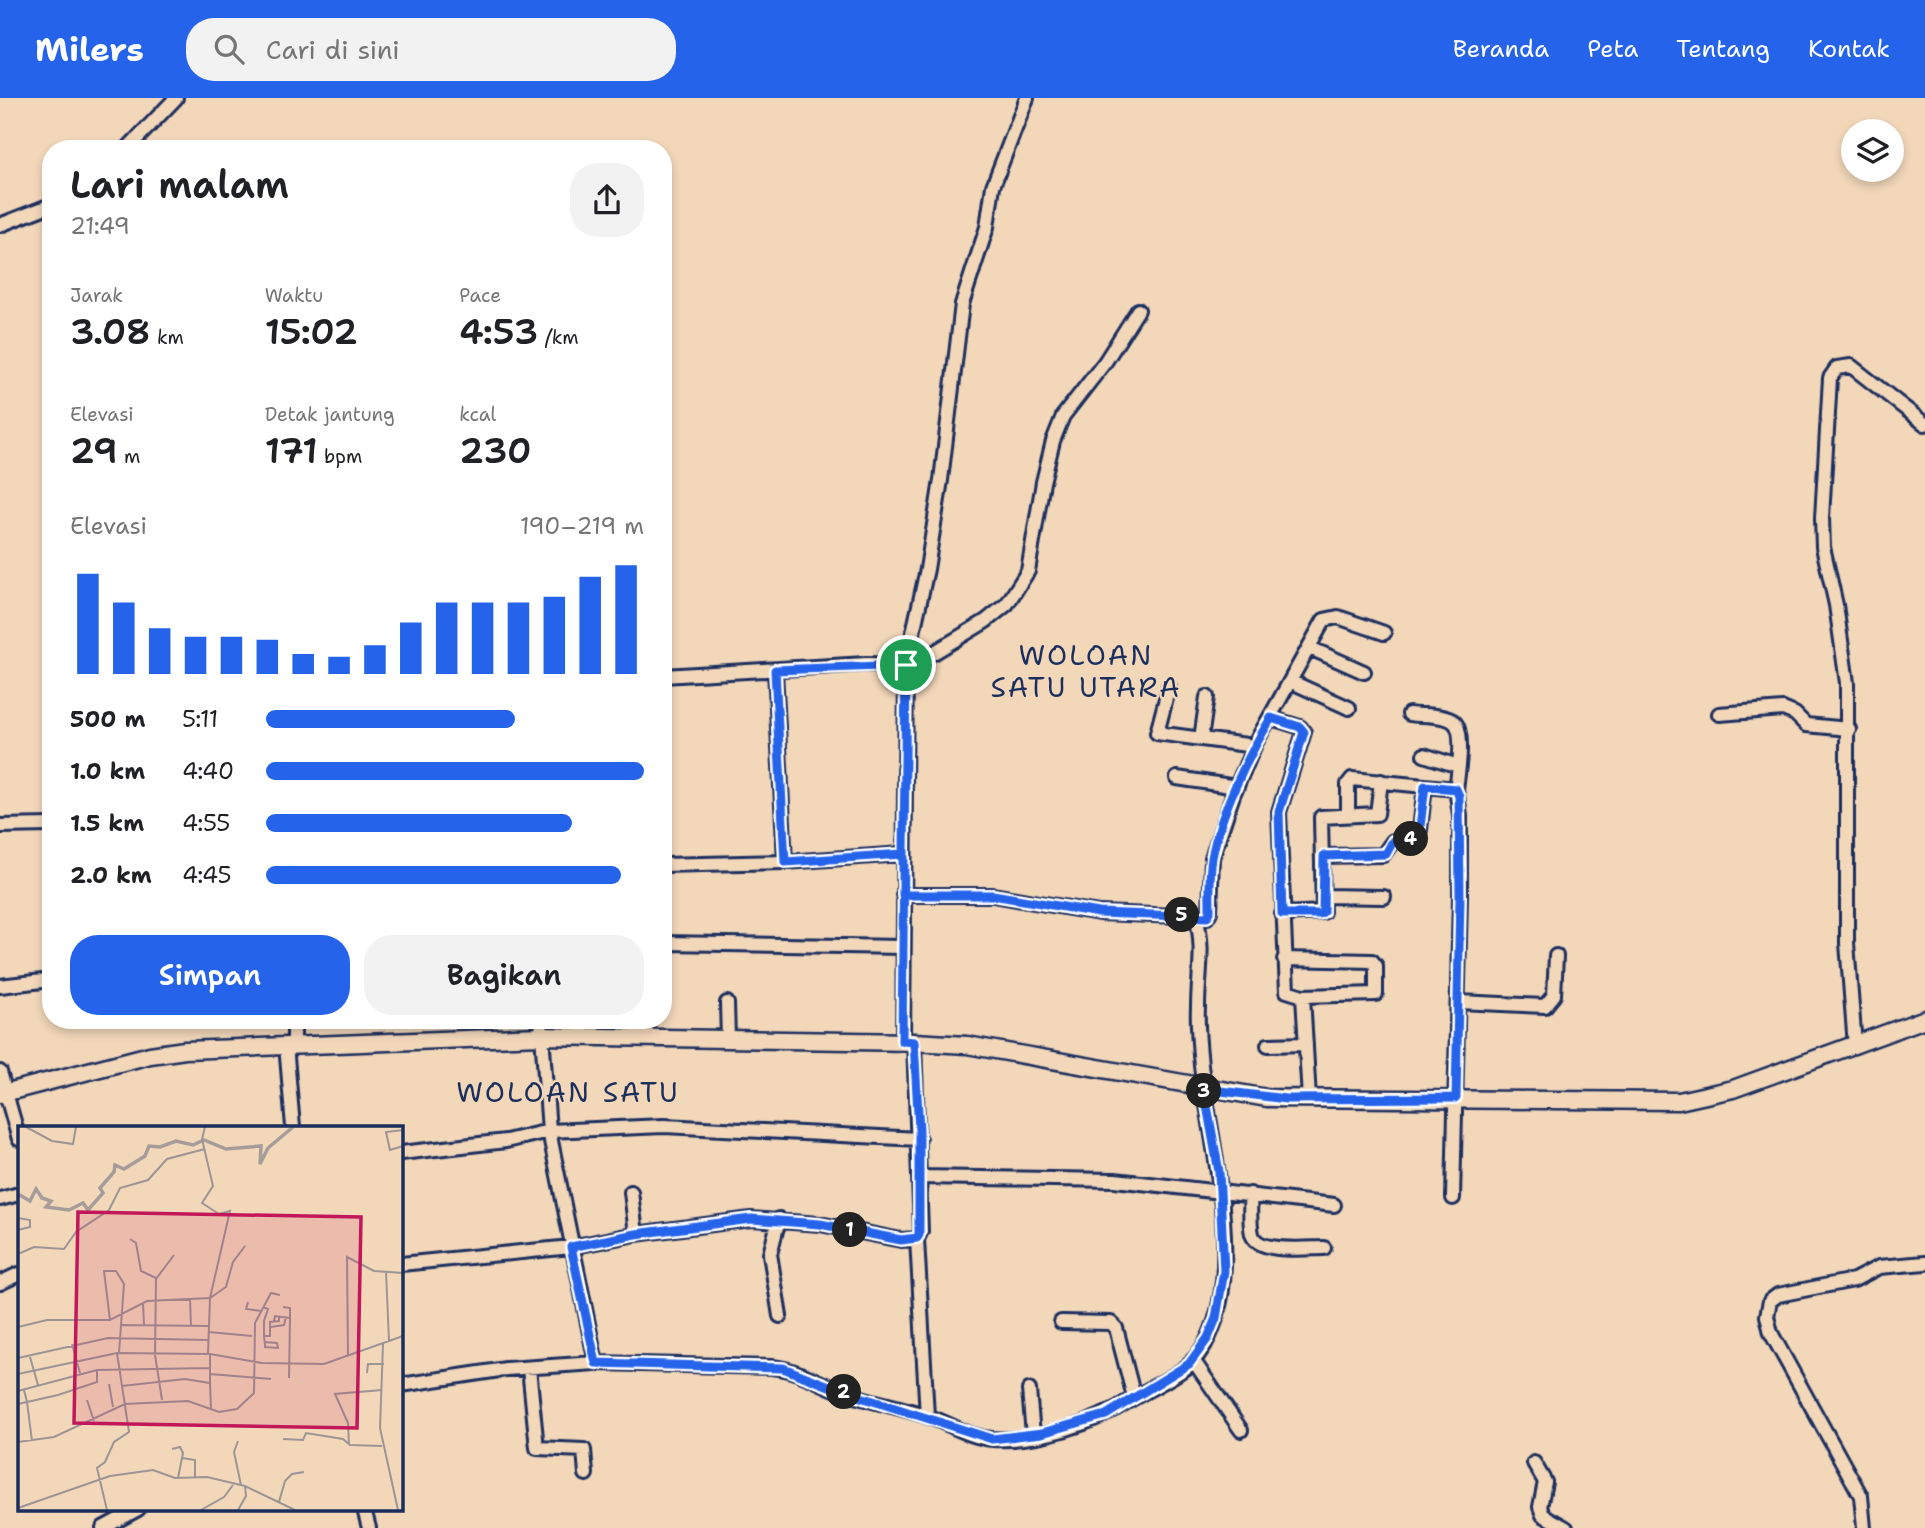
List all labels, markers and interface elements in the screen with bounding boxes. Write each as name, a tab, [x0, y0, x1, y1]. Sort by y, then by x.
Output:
search box	[186, 18, 676, 81]
text: Milers	[35, 27, 144, 72]
icon: search	[210, 30, 248, 68]
text: Cari di sini	[266, 32, 400, 67]
text: Beranda	[1453, 33, 1549, 65]
text: Peta	[1587, 33, 1638, 65]
text: Tentang	[1676, 33, 1770, 65]
text: Kontak	[1808, 33, 1890, 65]
map controls	[1841, 119, 1904, 182]
button: layers	[1841, 119, 1904, 182]
text: Lari malam	[70, 159, 289, 210]
button: share	[570, 163, 644, 237]
text: 21:49	[70, 211, 130, 241]
text: Jarak	[70, 283, 123, 308]
text: Waktu	[265, 283, 323, 308]
text: Pace	[459, 283, 501, 308]
text: 3.08	[70, 308, 150, 355]
text: 15:02	[265, 308, 358, 355]
text: 4:53	[459, 308, 538, 355]
text: km	[150, 325, 184, 350]
text: /km	[538, 325, 579, 350]
text: Elevasi	[70, 402, 134, 427]
text: Detak jantung	[265, 402, 395, 427]
text: kcal	[459, 402, 496, 427]
text: 29	[70, 427, 117, 474]
text: 171	[265, 427, 318, 474]
text: 230	[459, 427, 532, 474]
text: m	[117, 444, 140, 469]
text: bpm	[318, 444, 362, 469]
text: Elevasi	[70, 511, 147, 541]
text: 190–219 m	[520, 511, 644, 541]
pin	[876, 635, 936, 695]
district label: WOLOAN SATU UTARA	[991, 636, 1182, 706]
icon: arrive	[887, 646, 925, 684]
text: 500 m	[70, 704, 145, 734]
text: 5:11	[182, 704, 218, 734]
text: 1.0 km	[70, 756, 145, 786]
text: 4:40	[182, 756, 234, 786]
text: 1.5 km	[70, 808, 144, 838]
text: 4:55	[182, 808, 230, 838]
pin: 4	[1394, 822, 1428, 856]
text: 4	[1404, 826, 1417, 851]
text: 2.0 km	[70, 860, 152, 890]
text: 4:45	[182, 860, 232, 890]
pin: 5	[1164, 898, 1200, 932]
text: 5	[1176, 902, 1187, 927]
button: Simpan	[70, 935, 350, 1015]
button: Bagikan	[364, 935, 644, 1015]
district label: WOLOAN SATU	[456, 1073, 680, 1111]
pin: 3	[1186, 1074, 1222, 1108]
text: 3	[1197, 1078, 1210, 1103]
inset map	[18, 1126, 402, 1510]
pin: 1	[832, 1212, 868, 1248]
text: 1	[845, 1217, 854, 1242]
pin: 2	[826, 1374, 862, 1410]
text: 2	[837, 1379, 850, 1404]

